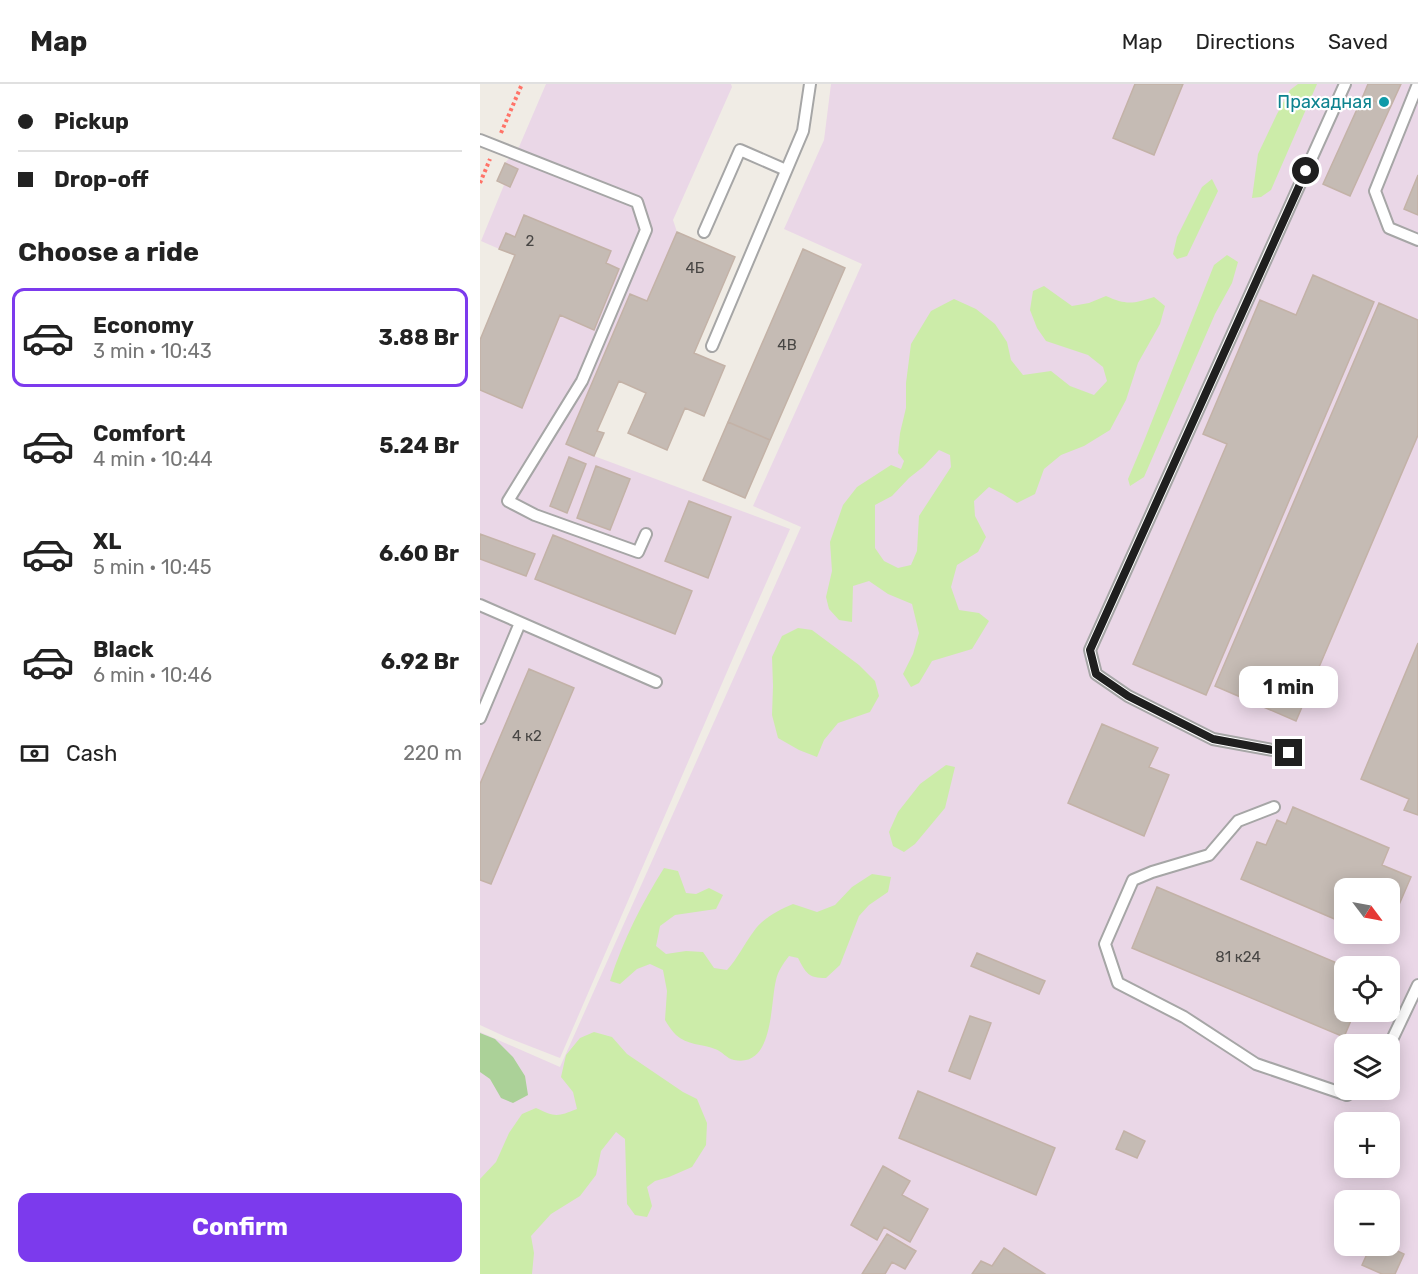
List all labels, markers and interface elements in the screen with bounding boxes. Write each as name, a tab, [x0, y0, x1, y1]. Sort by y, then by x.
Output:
text: Map	[30, 25, 87, 58]
text: Map	[1122, 29, 1163, 54]
text: Directions	[1196, 29, 1295, 54]
text: Saved	[1328, 29, 1388, 54]
place label: Прахадная	[1277, 91, 1372, 113]
marker: Прахадная	[1377, 95, 1391, 109]
text: Pickup	[54, 108, 129, 135]
route start	[1292, 157, 1319, 184]
text: Drop-off	[54, 166, 149, 193]
house number: 2	[526, 232, 535, 250]
text: Choose a ride	[18, 236, 199, 268]
house number: 4Б	[686, 259, 705, 277]
icon: car	[21, 311, 75, 365]
text: Economy	[93, 312, 194, 339]
text: 3.88 Br	[378, 324, 459, 351]
house number: 4В	[777, 336, 797, 354]
text: 3 min · 10:43	[93, 339, 212, 363]
icon: car	[21, 419, 75, 473]
text: Comfort	[93, 420, 185, 447]
text: 5.24 Br	[379, 432, 459, 459]
text: 4 min · 10:44	[93, 447, 213, 471]
icon: car	[21, 527, 75, 581]
text: XL	[93, 528, 121, 555]
text: 6.60 Br	[379, 540, 459, 567]
text: 5 min · 10:45	[93, 555, 212, 579]
icon: car	[21, 635, 75, 689]
text: Black	[93, 636, 154, 663]
text: 6.92 Br	[381, 648, 459, 675]
text: 6 min · 10:46	[93, 663, 212, 687]
callout: 1 min	[1240, 666, 1338, 708]
text: 1 min	[1263, 675, 1314, 699]
house number: 4 к2	[512, 727, 542, 745]
icon: cash	[18, 737, 51, 770]
route end	[1275, 739, 1302, 766]
text: Cash	[66, 740, 117, 767]
text: 220 m	[403, 741, 462, 765]
north arrow	[1334, 878, 1400, 944]
map controls	[1334, 878, 1400, 1256]
house number: 81 к24	[1215, 948, 1261, 966]
button: locate	[1334, 956, 1400, 1022]
button: layers	[1334, 1034, 1400, 1100]
button: +	[1334, 1112, 1400, 1178]
button: −	[1334, 1190, 1400, 1256]
button: Confirm	[18, 1193, 462, 1262]

